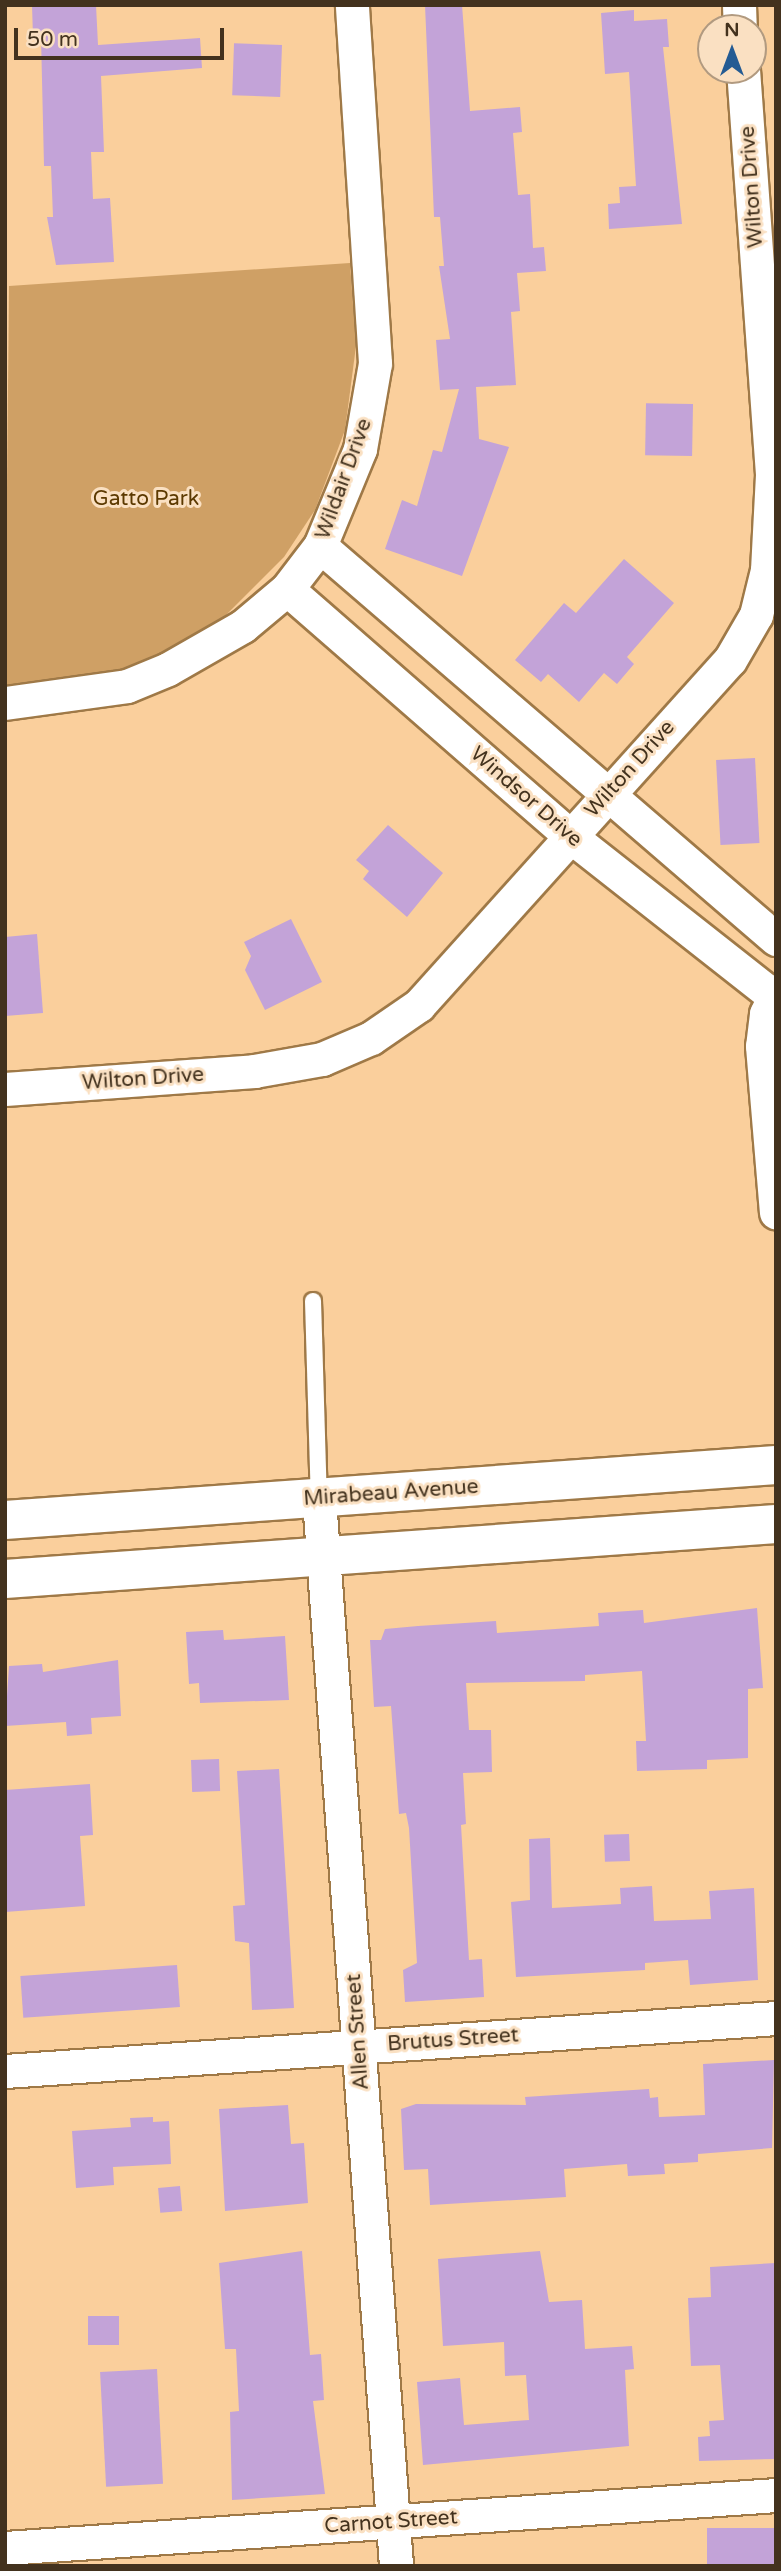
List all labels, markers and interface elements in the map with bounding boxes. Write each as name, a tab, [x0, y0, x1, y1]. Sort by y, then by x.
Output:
scale bar	[18, 14, 228, 58]
north arrow	[697, 14, 767, 84]
text: N	[724, 19, 740, 41]
text: 50 m	[27, 27, 78, 52]
street label: Wilton Drive	[735, 125, 769, 249]
street label: Wildair Drive	[310, 415, 378, 543]
park label: Gatto Park	[93, 486, 199, 512]
street label: Wilton Drive	[580, 715, 680, 823]
street label: Windsor Drive	[465, 741, 587, 853]
street label: Wilton Drive	[81, 1062, 205, 1096]
street label: Mirabeau Avenue	[303, 1474, 479, 1512]
street label: Allen Street	[341, 1973, 375, 2091]
street label: Brutus Street	[386, 2023, 520, 2057]
street label: Carnot Street	[324, 2505, 458, 2539]

